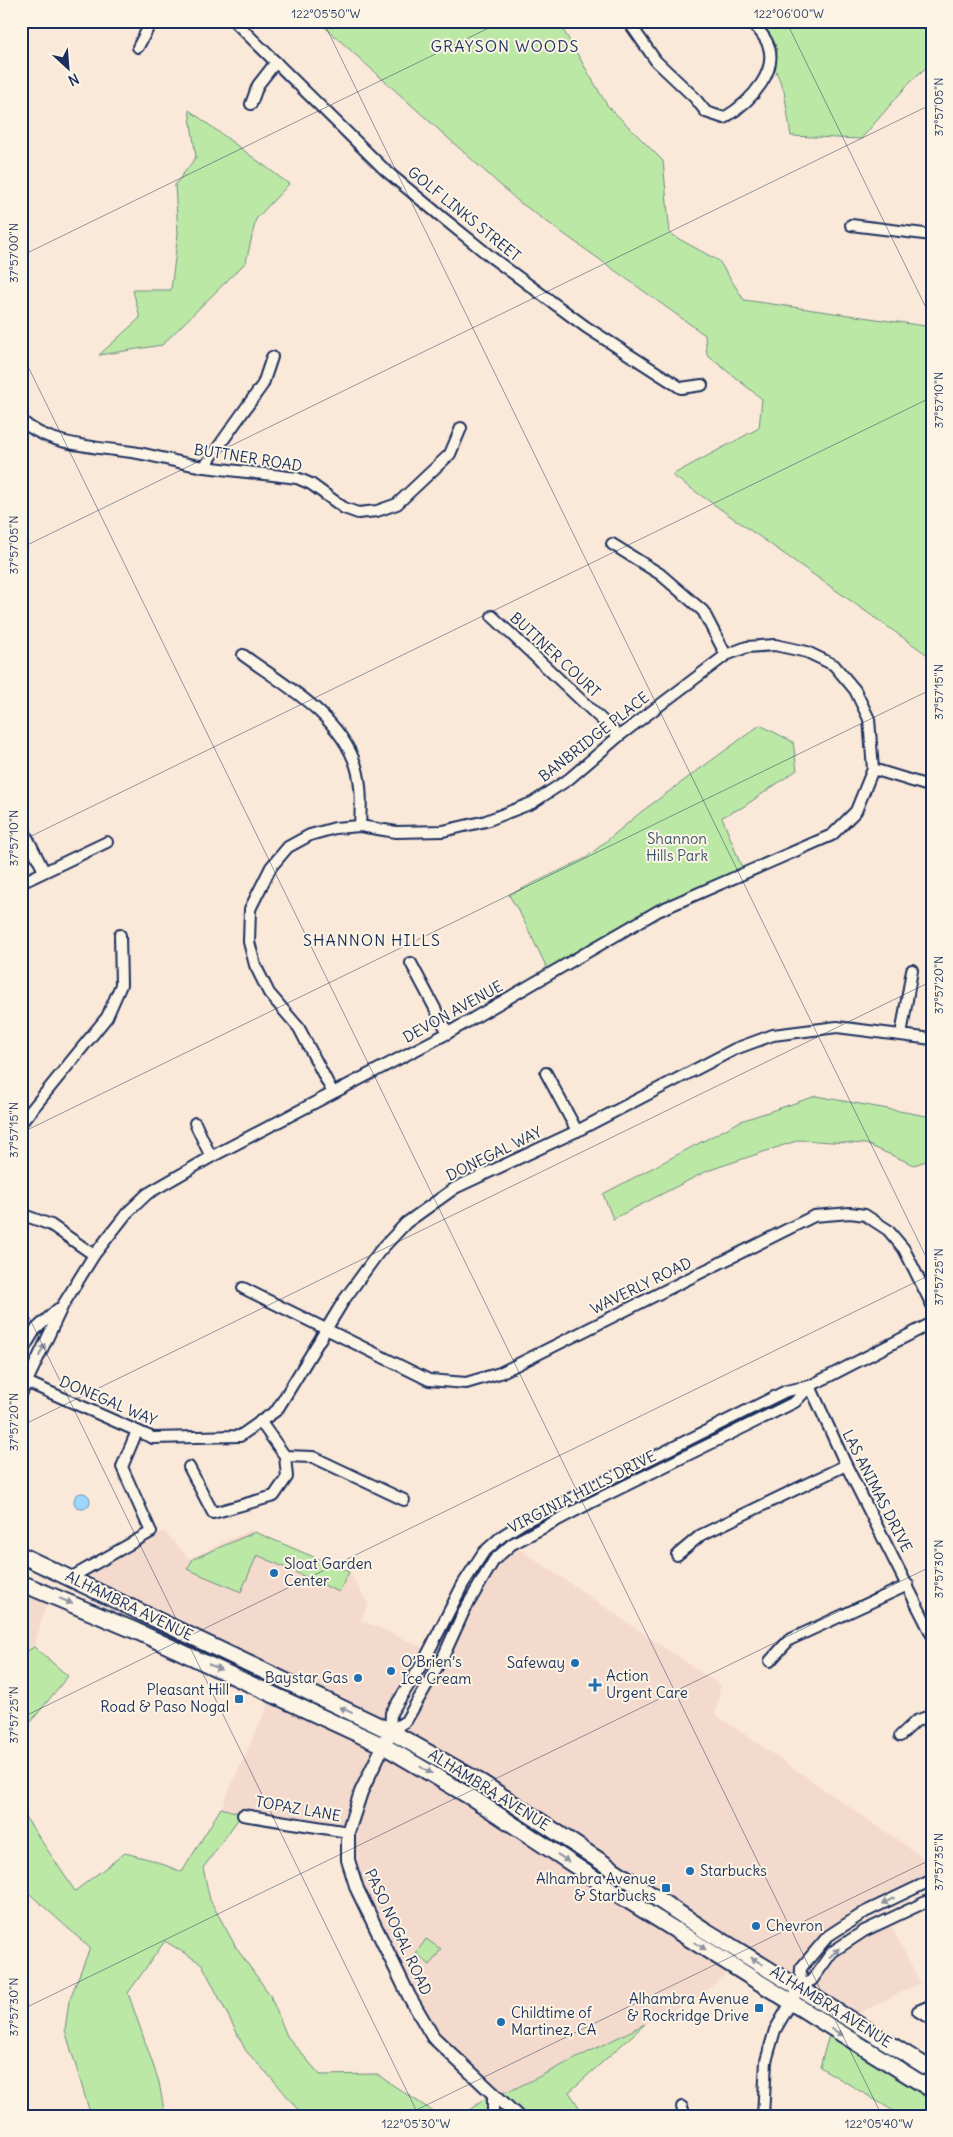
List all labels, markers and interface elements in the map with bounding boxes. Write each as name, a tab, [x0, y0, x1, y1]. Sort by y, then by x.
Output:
text: 122°05'50"W	[292, 6, 360, 21]
text: 122°06'00"W	[754, 6, 824, 21]
district label: GRAYSON WOODS	[431, 36, 579, 56]
north arrow	[42, 42, 92, 92]
text: N	[65, 69, 82, 90]
text: 37°57'05"N	[931, 78, 946, 136]
street label: GOLF LINKS STREET	[404, 162, 525, 265]
text: 37°57'00"N	[6, 223, 21, 283]
text: 37°57'10"N	[931, 372, 946, 428]
street label: BUTTNER ROAD	[193, 440, 304, 475]
text: 37°57'05"N	[6, 516, 21, 574]
street label: BUTTNER COURT	[506, 608, 605, 701]
text: 37°57'15"N	[931, 664, 946, 720]
street label: BANBRIDGE PLACE	[535, 687, 653, 786]
text: 37°57'10"N	[6, 810, 21, 866]
park label: Shannon Hills Park	[646, 829, 708, 865]
district label: SHANNON HILLS	[303, 930, 441, 950]
text: 37°57'20"N	[931, 956, 946, 1014]
street label: DEVON AVENUE	[400, 976, 506, 1047]
text: 37°57'15"N	[6, 1102, 21, 1158]
street label: DONEGAL WAY	[443, 1122, 545, 1185]
text: 37°57'25"N	[931, 1248, 946, 1306]
street label: WAVERLY ROAD	[587, 1253, 694, 1318]
one-way arrow	[38, 1343, 46, 1357]
street label: DONEGAL WAY	[57, 1371, 160, 1430]
text: 37°57'20"N	[6, 1393, 21, 1451]
street label: LAS ANIMAS DRIVE	[838, 1426, 917, 1555]
street label: VIRGINIA HILLS DRIVE	[505, 1446, 659, 1537]
text: 37°57'30"N	[931, 1540, 946, 1598]
place label: Sloat Garden Center	[284, 1554, 373, 1590]
street label: ALHAMBRA AVENUE	[62, 1566, 196, 1645]
marker: Sloat Garden Center	[268, 1567, 280, 1579]
one-way arrow	[59, 1598, 73, 1606]
place label: O’Brien’s Ice Cream	[401, 1652, 471, 1688]
place label: Safeway	[507, 1653, 565, 1672]
marker: Safeway	[569, 1657, 581, 1669]
one-way arrow	[208, 1663, 222, 1671]
marker: O’Brien’s Ice Cream	[385, 1665, 397, 1677]
place label: Action Urgent Care	[606, 1666, 688, 1702]
place label: Baystar Gas	[265, 1668, 348, 1687]
marker: Baystar Gas	[352, 1672, 364, 1684]
marker: Action Urgent Care	[588, 1678, 602, 1692]
place label: Pleasant Hill Road & Paso Nogal	[100, 1680, 229, 1716]
text: 37°57'25"N	[6, 1686, 21, 1744]
marker: Pleasant Hill Road & Paso Nogal	[233, 1693, 245, 1705]
one-way arrow	[339, 1705, 353, 1713]
street label: ALHAMBRA AVENUE	[425, 1744, 554, 1835]
one-way arrow	[419, 1766, 433, 1775]
street label: TOPAZ LANE	[254, 1792, 342, 1825]
text: 37°57'35"N	[931, 1833, 946, 1891]
one-way arrow	[556, 1853, 570, 1862]
place label: Starbucks	[700, 1861, 767, 1880]
marker: Starbucks	[684, 1865, 696, 1877]
street label: PASO NOGAL ROAD	[361, 1866, 436, 1998]
place label: Alhambra Avenue & Starbucks	[536, 1869, 656, 1905]
marker: Alhambra Avenue & Starbucks	[660, 1882, 672, 1894]
one-way arrow	[881, 1897, 895, 1905]
place label: Chevron	[766, 1916, 823, 1935]
marker: Chevron	[750, 1920, 762, 1932]
one-way arrow	[693, 1941, 706, 1950]
one-way arrow	[827, 1947, 839, 1959]
one-way arrow	[750, 1956, 763, 1965]
street label: ALHAMBRA AVENUE	[767, 1961, 896, 2052]
text: 37°57'30"N	[6, 1978, 21, 2036]
place label: Alhambra Avenue & Rockridge Drive	[627, 1989, 749, 2025]
marker: Alhambra Avenue & Rockridge Drive	[753, 2002, 765, 2014]
place label: Childtime of Martinez, CA	[511, 2003, 597, 2039]
marker: Childtime of Martinez, CA	[495, 2016, 507, 2028]
one-way arrow	[831, 2028, 844, 2037]
text: 122°05'30"W	[382, 2116, 450, 2131]
text: 122°05'40"W	[845, 2116, 913, 2131]

